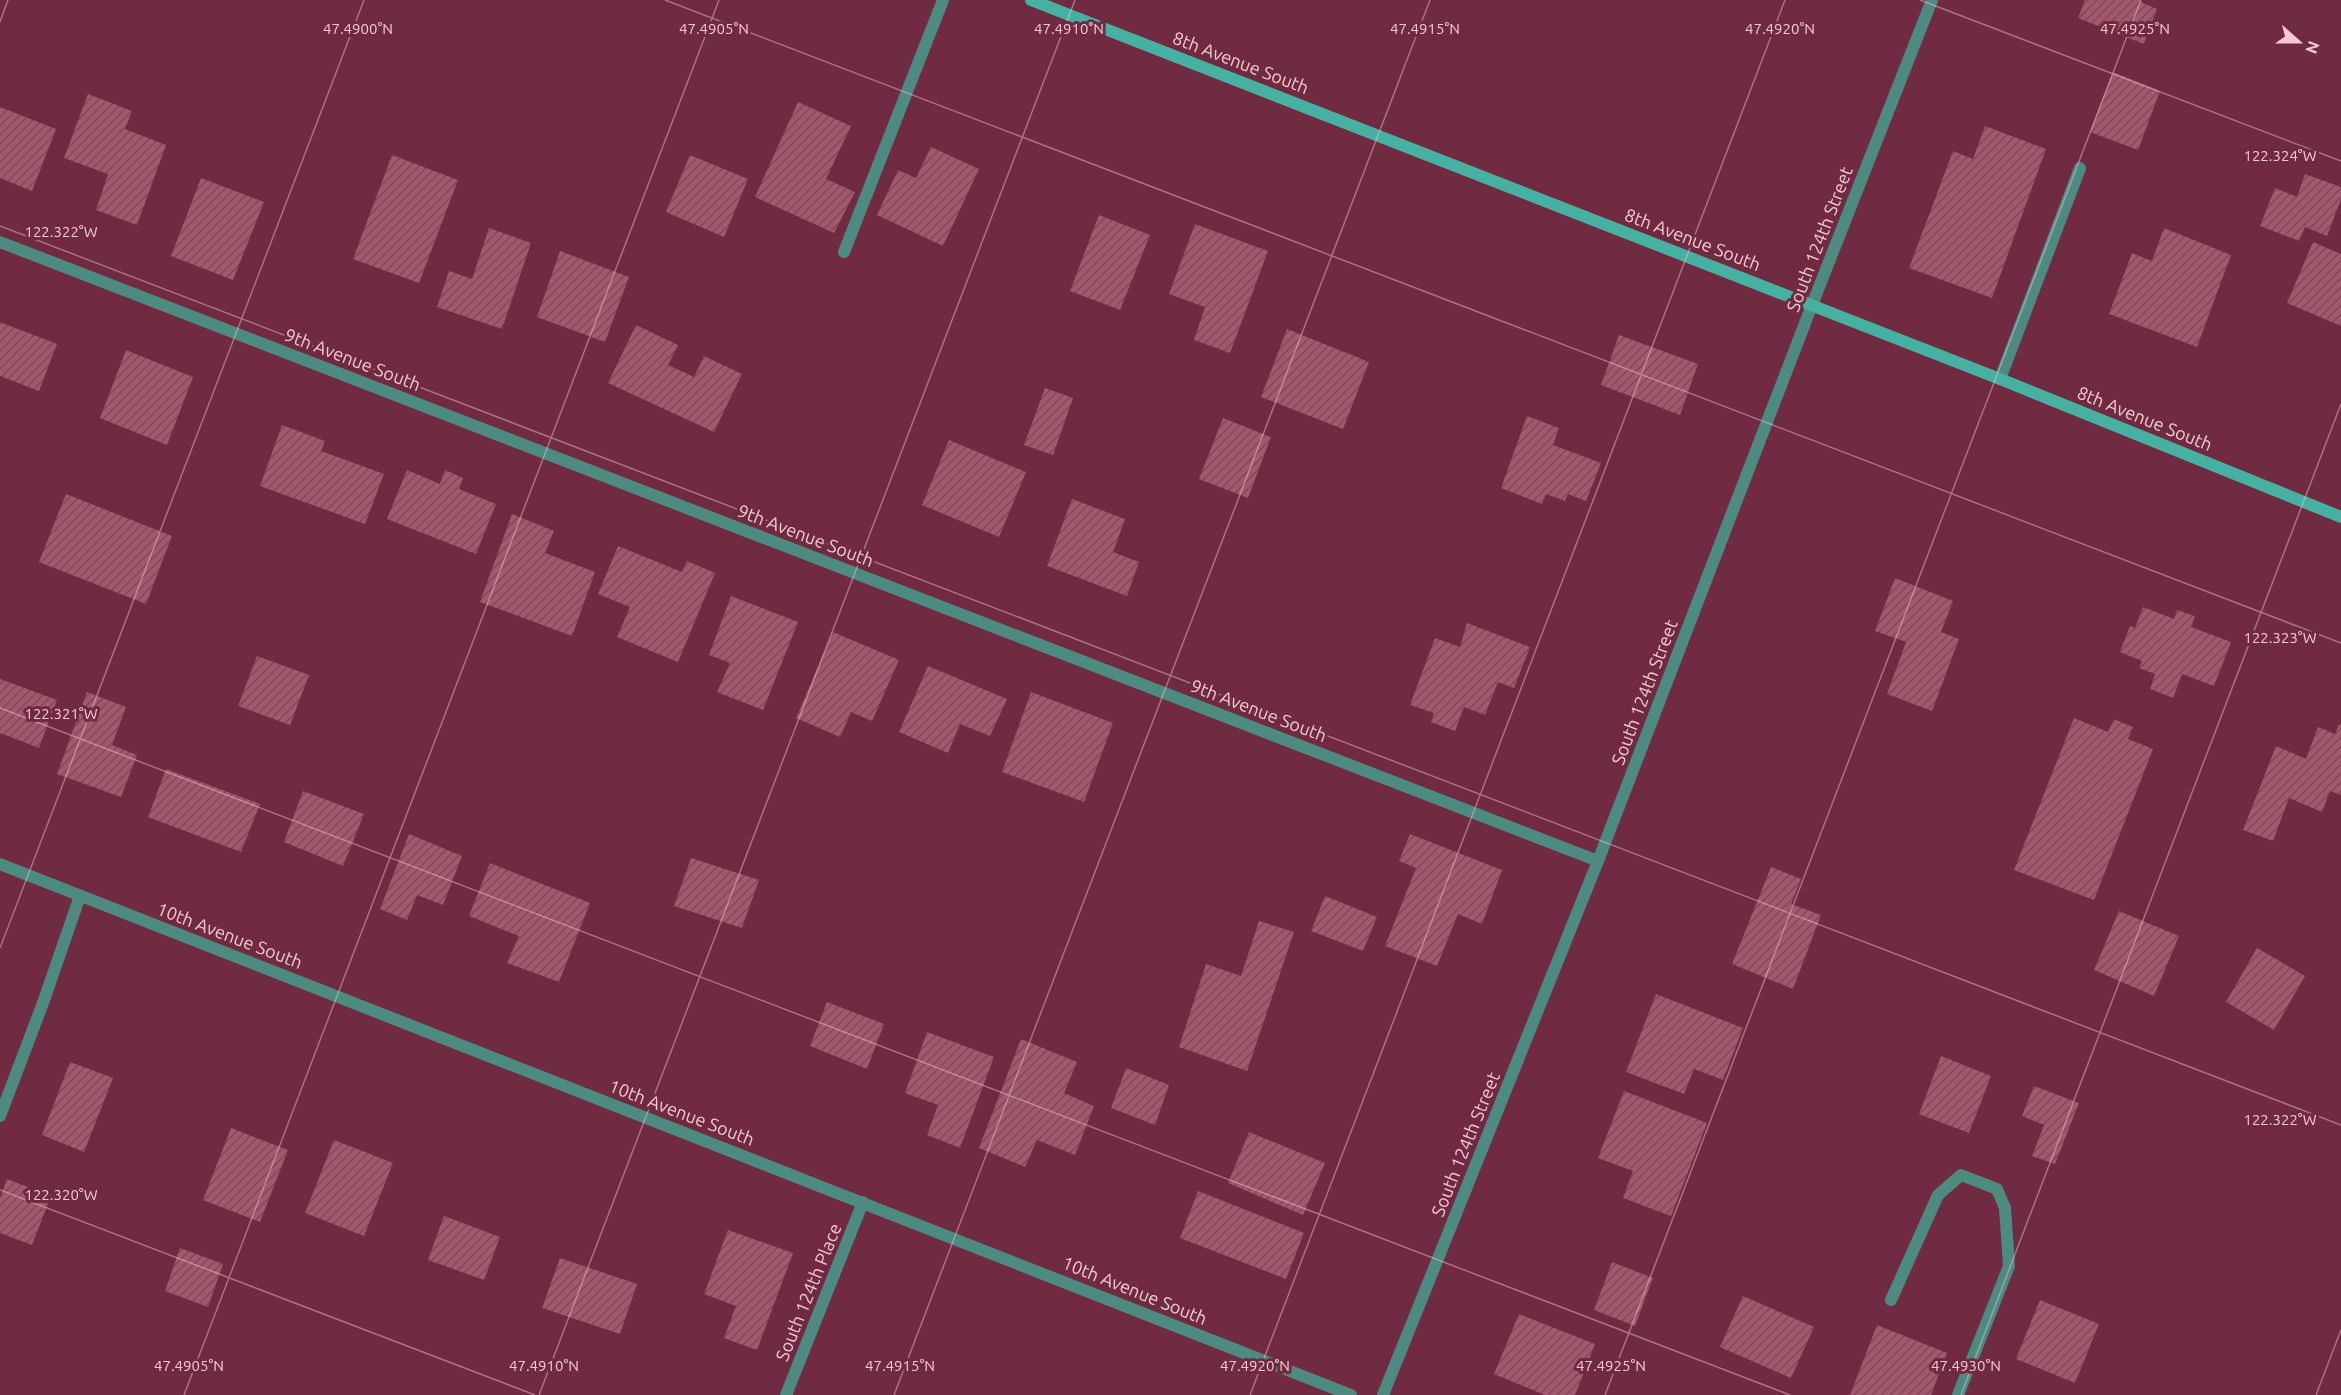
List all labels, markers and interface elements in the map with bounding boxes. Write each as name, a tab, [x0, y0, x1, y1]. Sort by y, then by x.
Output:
north arrow	[2269, 12, 2329, 72]
text: 47.4900°N	[323, 20, 393, 37]
text: 47.4905°N	[679, 20, 749, 37]
text: 47.4910°N	[1034, 20, 1104, 37]
text: 47.4915°N	[1390, 20, 1460, 37]
text: 47.4920°N	[1745, 20, 1815, 37]
text: 47.4925°N	[2100, 20, 2170, 37]
street label: 8th Avenue South	[1170, 27, 1312, 97]
text: N	[2302, 39, 2324, 56]
text: 122.324°W	[2243, 147, 2317, 164]
street label: South 124th Street	[1782, 164, 1856, 314]
street label: 8th Avenue South	[1622, 204, 1764, 274]
text: 122.322°W	[24, 223, 98, 240]
street label: 9th Avenue South	[282, 324, 424, 394]
street label: 8th Avenue South	[2075, 382, 2215, 454]
street label: 9th Avenue South	[735, 500, 877, 570]
street label: South 124th Street	[1607, 617, 1681, 767]
text: 122.323°W	[2243, 629, 2317, 646]
street label: 9th Avenue South	[1188, 675, 1330, 745]
text: 122.321°W	[24, 705, 98, 722]
street label: 10th Avenue South	[154, 898, 306, 972]
street label: South 124th Street	[1427, 1069, 1503, 1219]
street label: 10th Avenue South	[606, 1075, 758, 1149]
text: 122.322°W	[2243, 1111, 2317, 1128]
text: 122.320°W	[24, 1186, 98, 1203]
street label: South 124th Place	[771, 1220, 845, 1364]
street label: 10th Avenue South	[1060, 1252, 1210, 1328]
text: 47.4905°N	[154, 1357, 224, 1374]
text: 47.4910°N	[509, 1357, 579, 1374]
text: 47.4915°N	[865, 1357, 935, 1374]
text: 47.4920°N	[1220, 1357, 1290, 1374]
text: 47.4925°N	[1576, 1357, 1646, 1374]
text: 47.4930°N	[1931, 1357, 2001, 1374]

